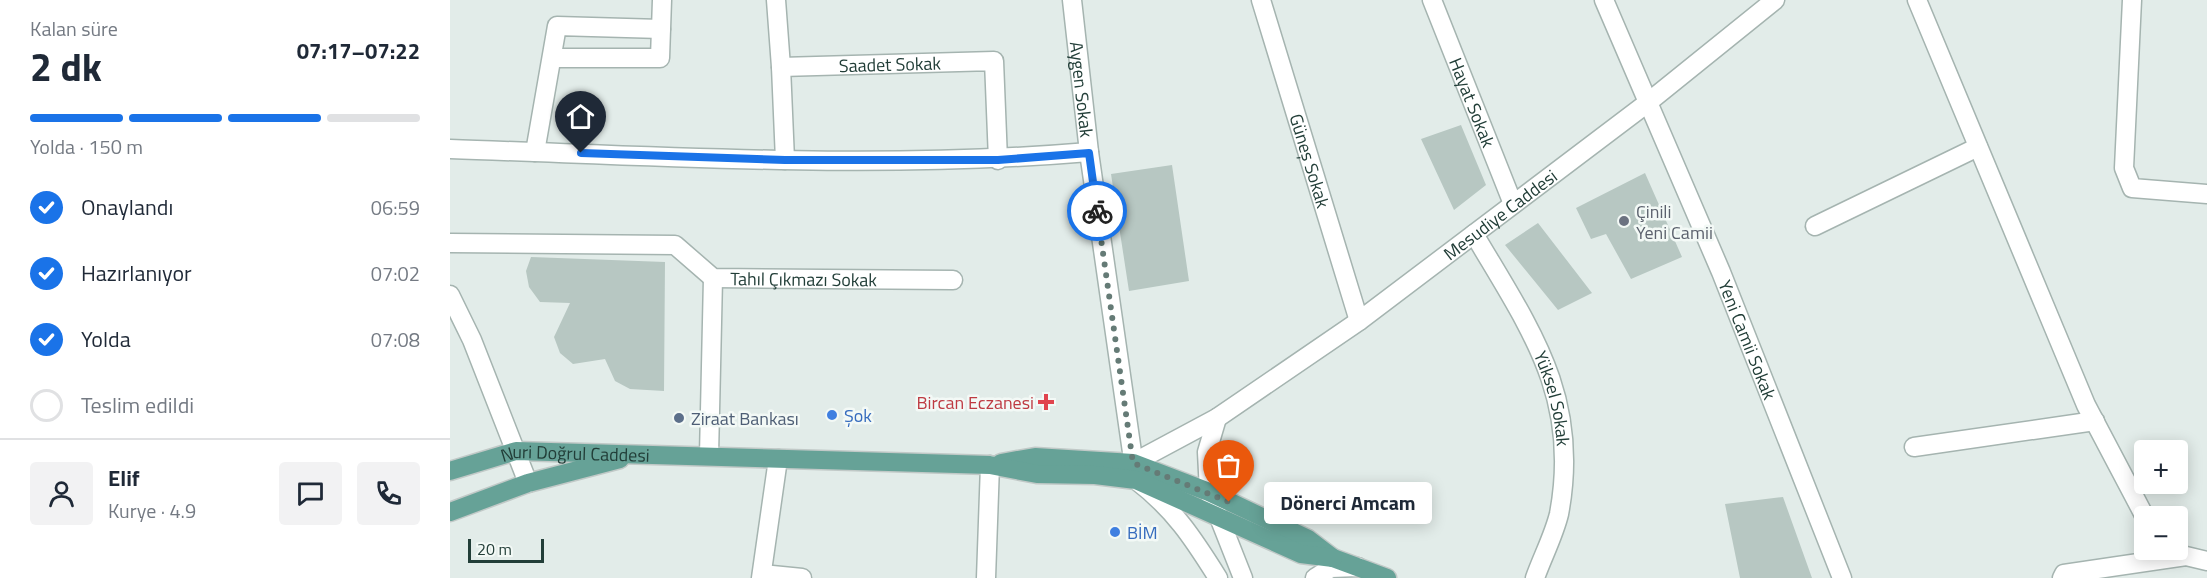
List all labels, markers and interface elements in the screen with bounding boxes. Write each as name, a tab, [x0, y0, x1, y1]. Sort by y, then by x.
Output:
text: Kalan süre	[30, 13, 118, 44]
text: 07:17–07:22	[297, 34, 420, 68]
text: 2 dk	[30, 37, 102, 96]
street label: Aygen Sokak	[1063, 40, 1101, 139]
street label: Saadet Sokak	[838, 49, 942, 79]
street label: Hayat Sokak	[1443, 53, 1503, 151]
pin	[555, 91, 606, 153]
icon: home	[564, 100, 597, 133]
street label: Güneş Sokak	[1283, 110, 1337, 212]
text: Yolda · 150 m	[30, 131, 143, 162]
street label: Mesudiye Caddesi	[1437, 162, 1563, 266]
courier	[1067, 181, 1127, 241]
text: Onaylandı	[81, 190, 173, 224]
icon: check	[30, 191, 63, 224]
text: 06:59	[371, 192, 420, 223]
icon: bike	[1081, 195, 1114, 228]
place label: Çinili Yeni Camii	[1636, 198, 1713, 246]
marker: Çinili Yeni Camii	[1617, 214, 1631, 228]
text: Hazırlanıyor	[81, 256, 192, 290]
icon: check	[30, 257, 63, 290]
text: 07:02	[371, 258, 420, 289]
street label: Tahıl Çıkmazı Sokak	[730, 265, 878, 293]
street label: Yeni Camii Sokak	[1712, 276, 1784, 404]
text: Yolda	[81, 322, 131, 356]
icon: check	[30, 323, 63, 356]
text: 07:08	[371, 324, 420, 355]
street label: Yüksel Sokak	[1528, 346, 1577, 447]
text: Teslim edildi	[81, 388, 194, 422]
place label: Bircan Eczanesi	[917, 389, 1034, 416]
marker: Bircan Eczanesi	[1039, 395, 1053, 409]
place label: Şok	[844, 402, 872, 429]
place label: Ziraat Bankası	[691, 405, 799, 432]
marker: Şok	[825, 408, 839, 422]
marker: Ziraat Bankası	[672, 411, 686, 425]
street label: Nuri Doğrul Caddesi	[497, 437, 650, 468]
pin	[1203, 440, 1254, 502]
map controls	[2134, 440, 2188, 560]
button: +	[2134, 440, 2188, 494]
icon: bag	[1212, 449, 1245, 482]
text: Elif	[108, 461, 140, 495]
button: person	[30, 462, 93, 525]
button: chat	[279, 462, 342, 525]
button: phone	[357, 462, 420, 525]
callout: Dönerci Amcam	[1265, 481, 1433, 523]
text: Dönerci Amcam	[1280, 487, 1416, 518]
text: Kurye · 4.9	[108, 495, 196, 526]
button: −	[2134, 506, 2188, 560]
place label: BİM	[1127, 519, 1158, 546]
marker: BİM	[1108, 525, 1122, 539]
scale bar	[468, 536, 544, 564]
text: 20 m	[477, 537, 512, 561]

